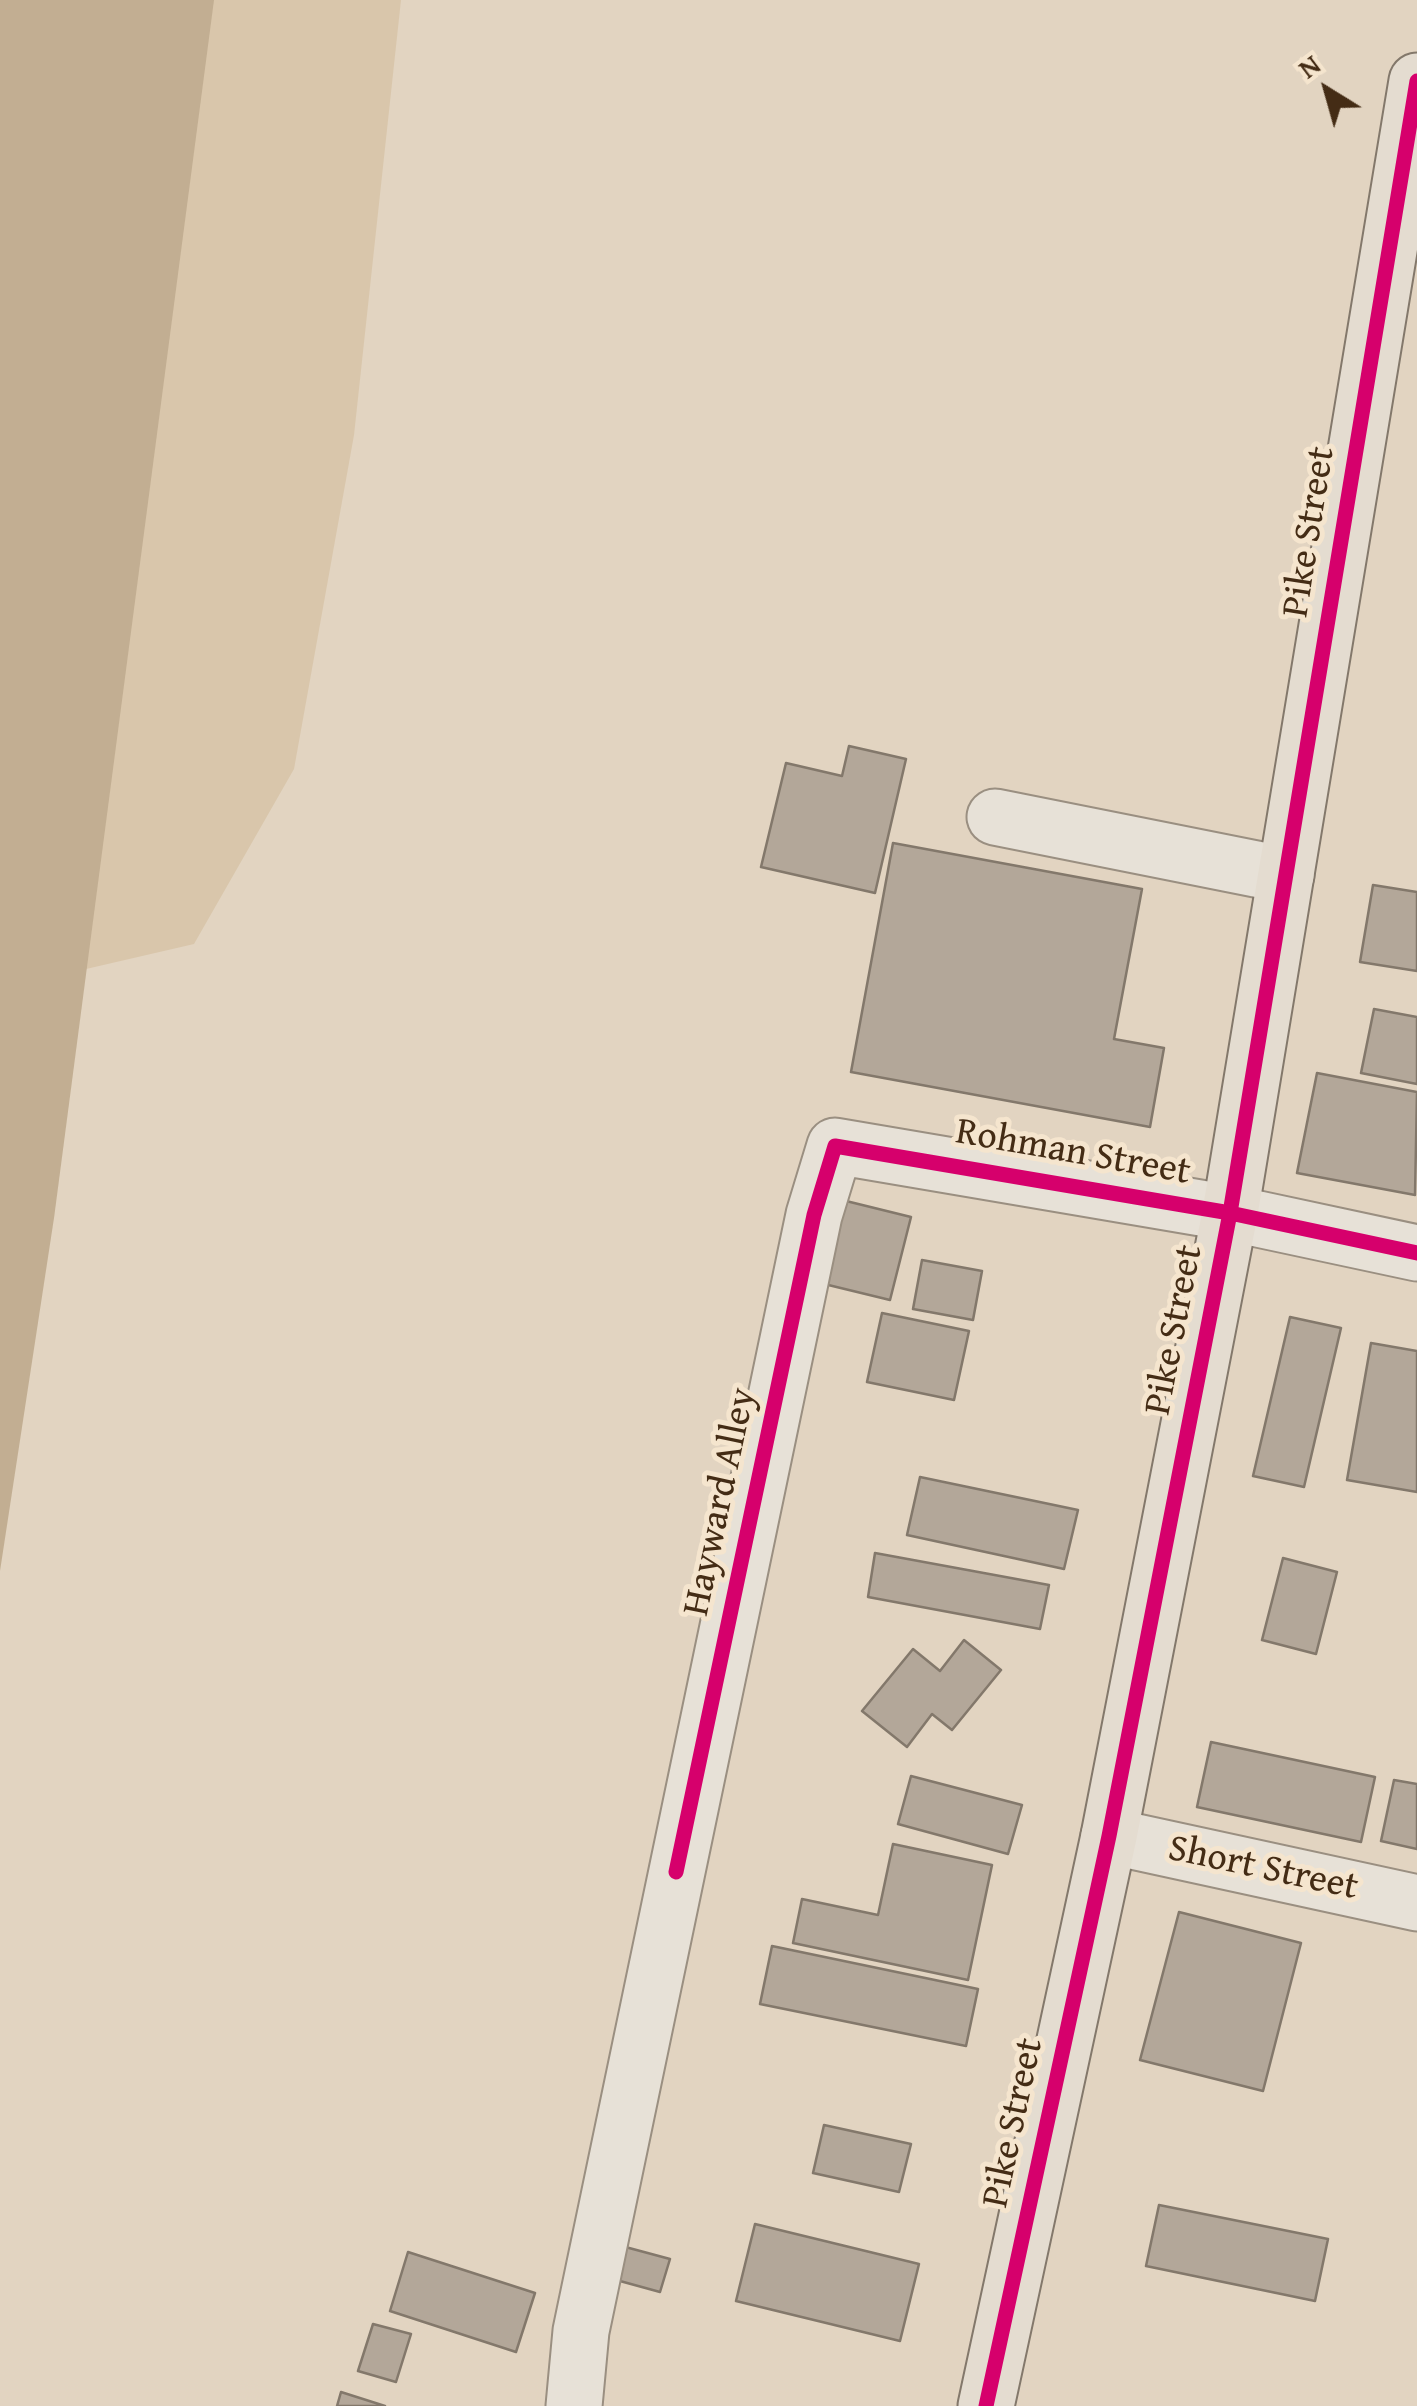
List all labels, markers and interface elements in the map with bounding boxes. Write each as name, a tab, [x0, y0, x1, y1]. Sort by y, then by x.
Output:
north arrow	[1277, 40, 1377, 140]
text: N	[1289, 44, 1328, 88]
street label: Pike Street	[1274, 444, 1346, 620]
street label: Rohman Street	[952, 1110, 1194, 1196]
street label: Pike Street	[1136, 1241, 1214, 1419]
street label: Hayward Alley	[675, 1384, 767, 1620]
street label: Short Street	[1164, 1827, 1362, 1911]
street label: Pike Street	[974, 2034, 1054, 2212]

